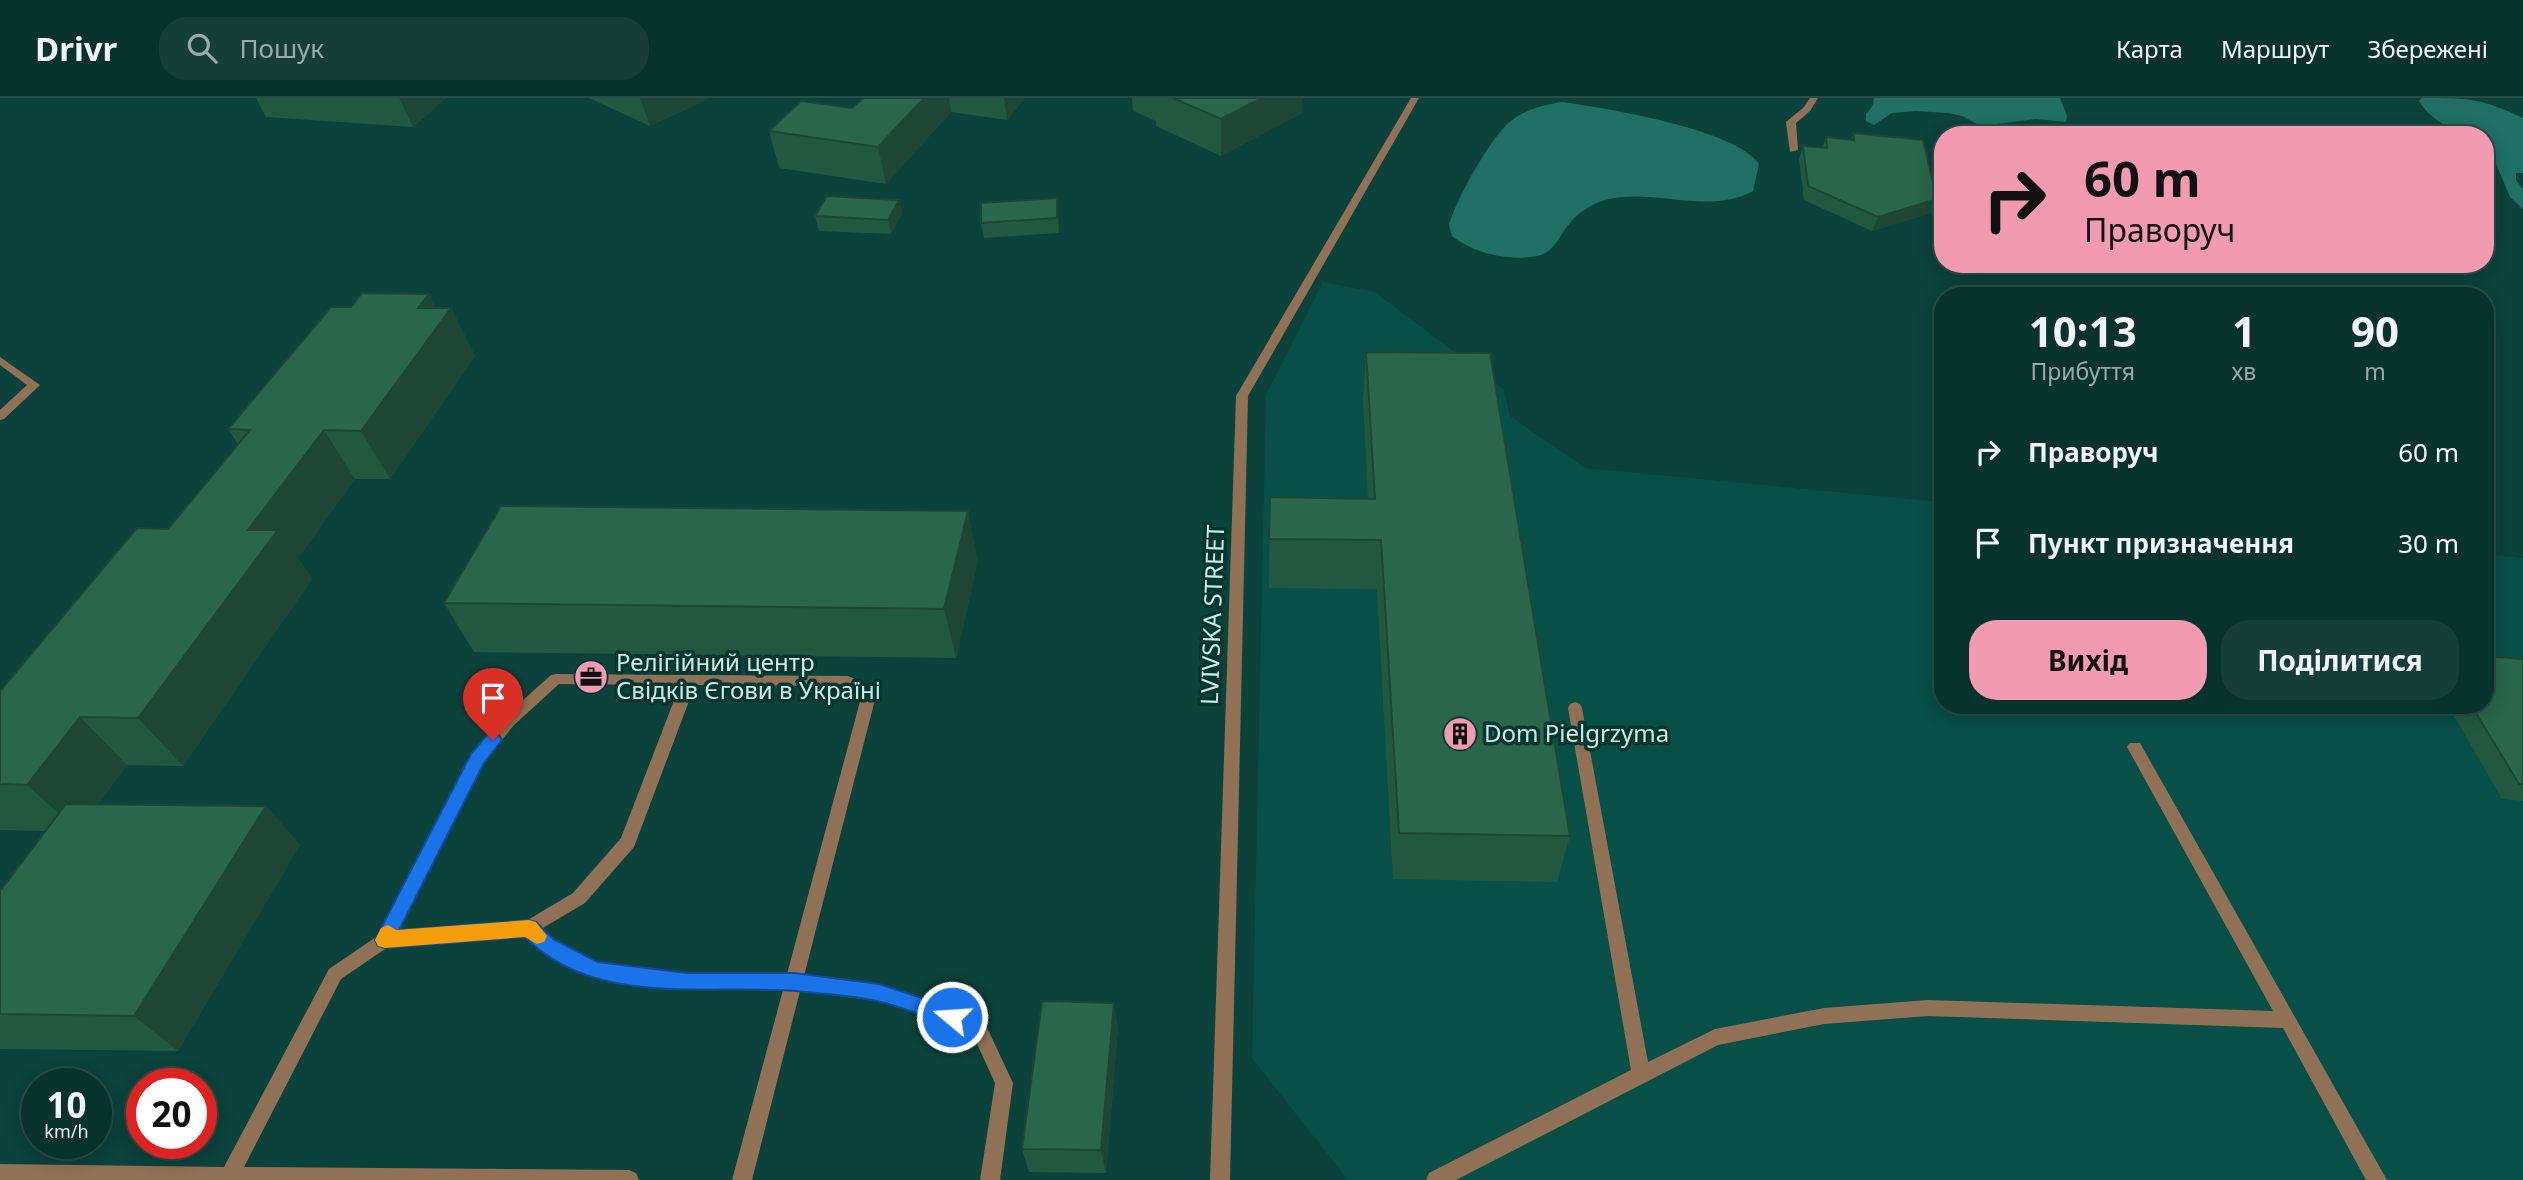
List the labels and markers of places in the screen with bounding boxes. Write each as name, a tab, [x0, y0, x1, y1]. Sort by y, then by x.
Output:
place label: Релігійний центр Свідків Єгови в Україні	[616, 645, 881, 706]
office icon: Релігійний центр Свідків Єгови в Україні	[572, 658, 610, 696]
pin	[463, 668, 523, 740]
building icon: Dom Pielgrzyma	[1441, 715, 1479, 753]
place label: Dom Pielgrzyma	[1484, 716, 1669, 749]

